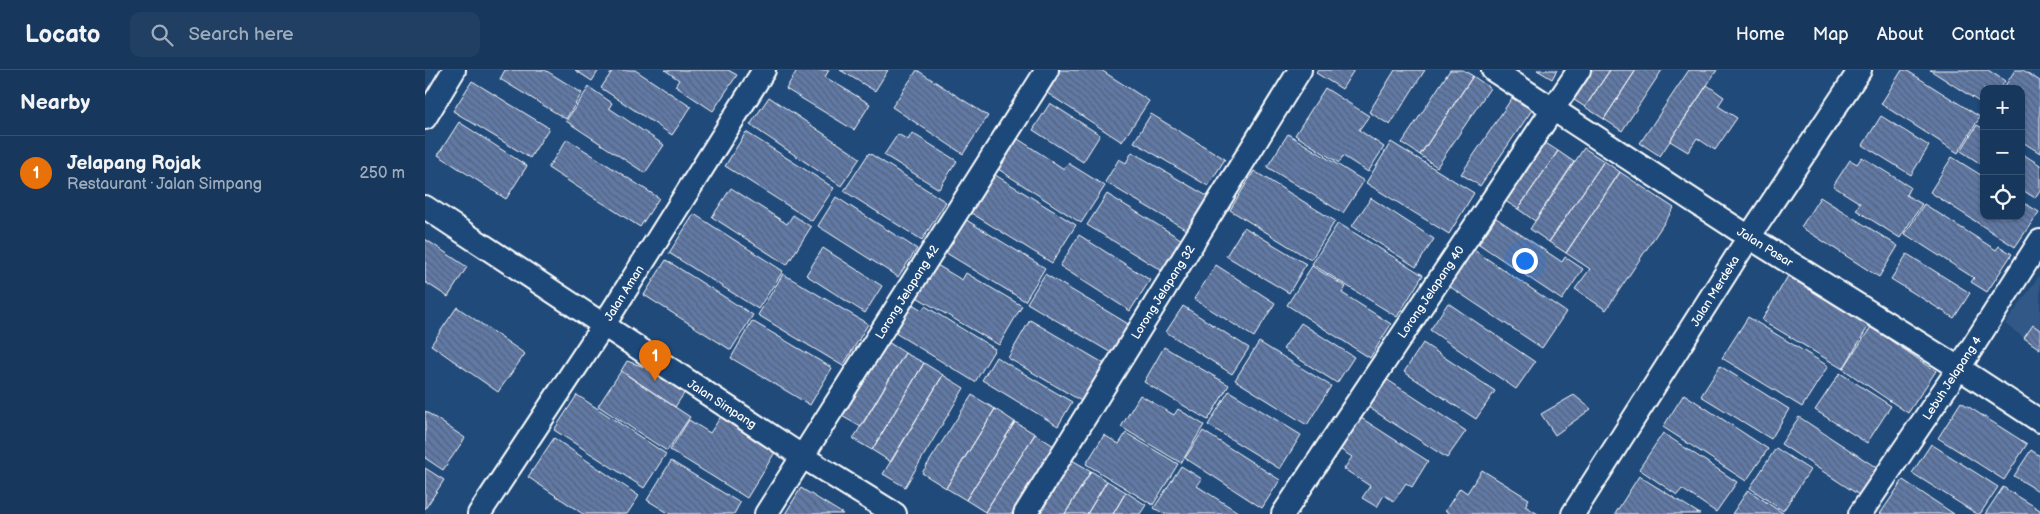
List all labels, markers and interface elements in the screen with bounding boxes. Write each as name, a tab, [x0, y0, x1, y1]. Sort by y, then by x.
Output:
search box	[130, 12, 480, 57]
text: Locato	[25, 20, 100, 49]
icon: search	[148, 21, 176, 49]
text: Search here	[188, 23, 294, 46]
text: Home	[1736, 24, 1785, 45]
text: Map	[1813, 24, 1849, 45]
text: About	[1877, 24, 1924, 45]
text: Contact	[1952, 24, 2015, 45]
map controls	[1980, 85, 2025, 220]
button: +	[1980, 85, 2025, 130]
text: Nearby	[20, 90, 90, 115]
button: −	[1980, 130, 2025, 175]
text: Jelapang Rojak	[67, 152, 201, 175]
text: 1	[33, 164, 39, 183]
text: 250 m	[359, 164, 405, 183]
text: Restaurant · Jalan Simpang	[67, 175, 262, 194]
button: locate	[1980, 175, 2025, 220]
street label: Jalan Pasar	[1734, 224, 1796, 271]
street label: Lorong Jelapang 42	[872, 242, 942, 342]
street label: Lorong Jelapang 32	[1128, 242, 1198, 342]
street label: Lorong Jelapang 40	[1395, 243, 1468, 341]
your location	[1512, 248, 1538, 274]
street label: Jalan Merdeka	[1688, 253, 1743, 329]
street label: Jalan Aman	[601, 262, 648, 324]
street label: Lebuh Jelapang 4	[1920, 333, 1985, 423]
pin: 1	[639, 340, 671, 381]
street label: Jalan Simpang	[684, 377, 759, 432]

